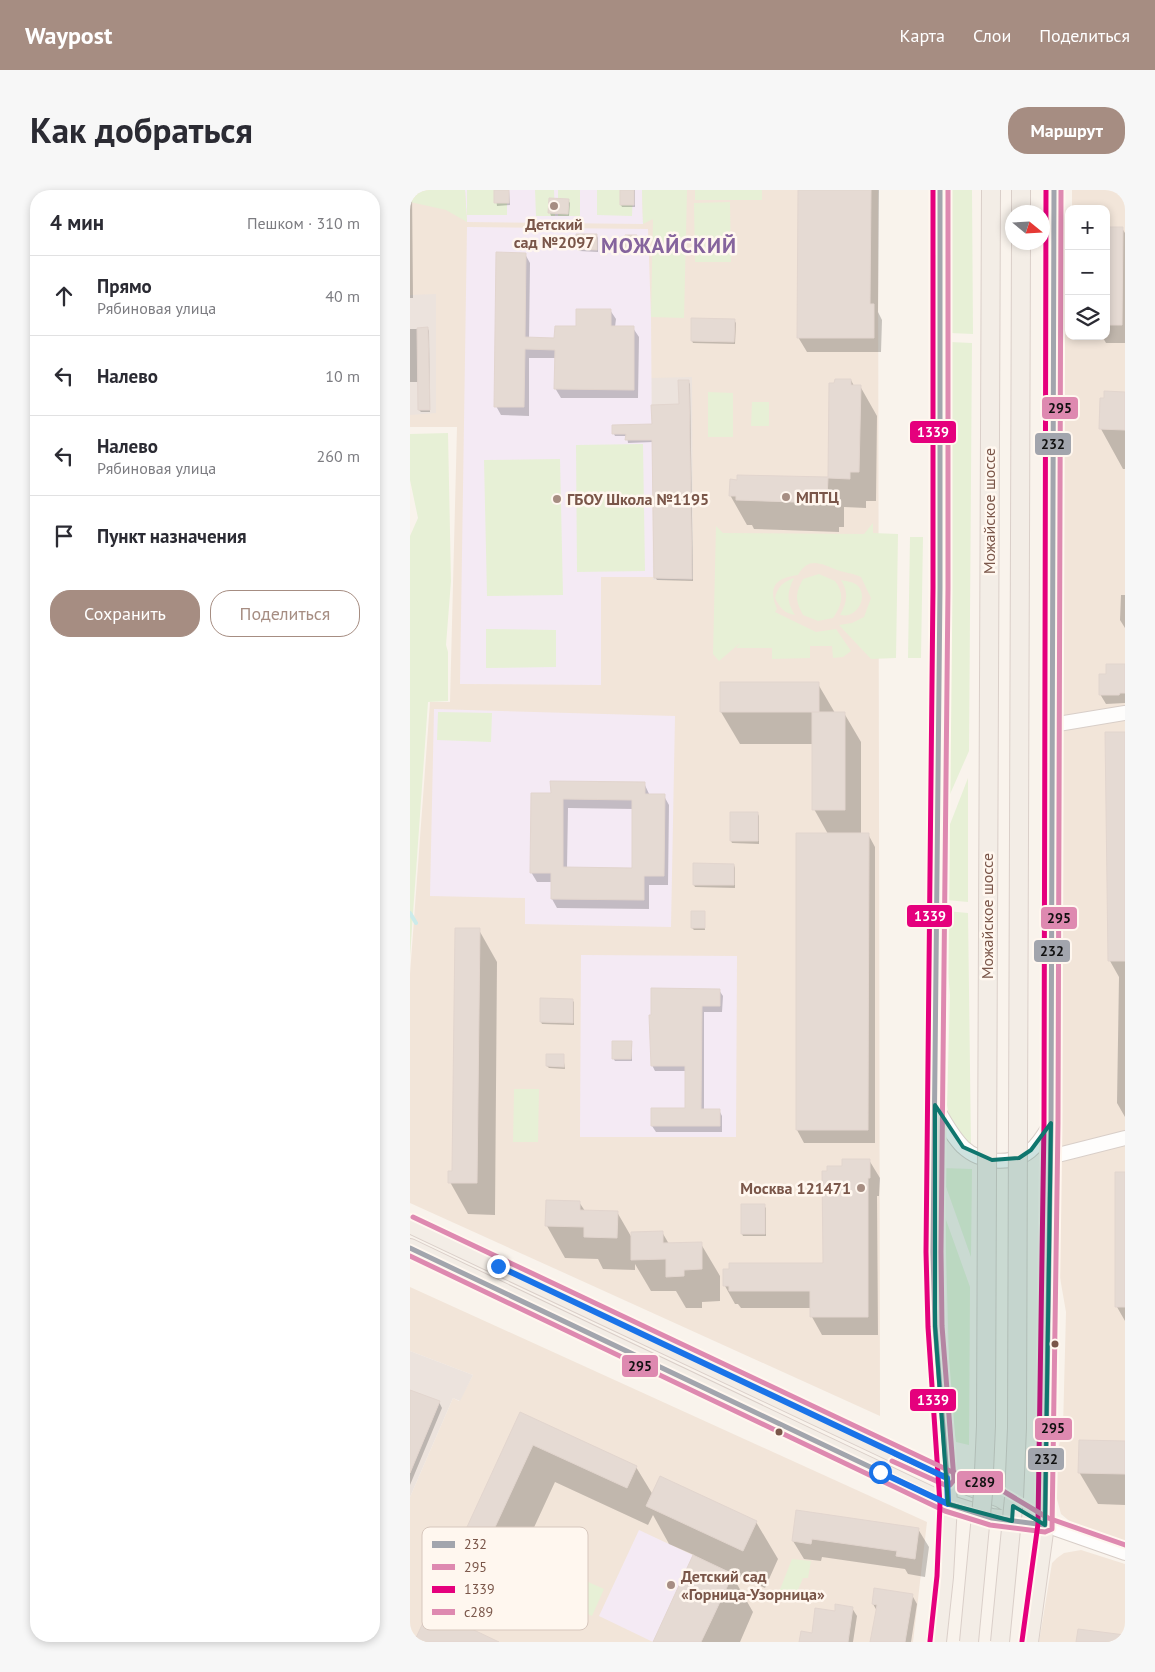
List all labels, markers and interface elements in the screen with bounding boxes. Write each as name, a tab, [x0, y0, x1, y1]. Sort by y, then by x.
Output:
text: Waypost	[25, 20, 112, 51]
text: Карта	[900, 24, 945, 47]
text: Слои	[973, 24, 1011, 47]
text: Поделиться	[1039, 24, 1130, 47]
text: Как добраться	[30, 107, 253, 153]
button: Маршрут	[1008, 107, 1125, 154]
marker: Детский сад №2097	[548, 200, 560, 212]
north arrow	[1005, 205, 1050, 250]
map controls	[1065, 205, 1110, 340]
button: +	[1065, 205, 1110, 250]
text: 4 мин	[50, 209, 104, 236]
text: Пешком · 310 m	[247, 213, 360, 233]
place label: Детский сад №2097	[514, 214, 594, 252]
district label: МОЖАЙСКИЙ	[601, 232, 737, 259]
button: −	[1065, 250, 1110, 295]
text: Прямо	[97, 274, 152, 298]
icon: ahead	[50, 282, 78, 310]
text: 40 m	[325, 286, 360, 306]
button: layers	[1065, 295, 1110, 340]
text: Рябиновая улица	[97, 298, 216, 318]
icon: left	[50, 362, 78, 390]
text: Налево	[97, 364, 158, 388]
text: 10 m	[325, 366, 360, 386]
line badge: 295	[1041, 396, 1079, 420]
text: 295	[1048, 399, 1072, 417]
line badge: 1339	[909, 420, 957, 444]
text: 1339	[917, 423, 949, 441]
line badge: 232	[1034, 432, 1072, 456]
text: Налево	[97, 434, 158, 458]
text: 232	[1041, 435, 1065, 453]
icon: left	[50, 442, 78, 470]
text: 260 m	[317, 446, 360, 466]
street label: Можайское шоссе	[979, 448, 999, 574]
text: Рябиновая улица	[97, 458, 216, 478]
place label: МПТЦ	[796, 487, 839, 507]
place label: ГБОУ Школа №1195	[567, 489, 709, 509]
marker: МПТЦ	[780, 491, 792, 503]
marker: ГБОУ Школа №1195	[551, 493, 563, 505]
icon: arrive	[50, 522, 78, 550]
text: Пункт назначения	[97, 524, 247, 548]
button: Сохранить	[50, 590, 200, 637]
button: Поделиться	[210, 590, 360, 637]
street label: Можайское шоссе	[977, 853, 997, 979]
line badge: 1339	[906, 904, 953, 928]
line badge: 295	[1040, 906, 1078, 930]
text: 1339	[914, 907, 946, 925]
text: 295	[1047, 909, 1071, 927]
line badge: 232	[1033, 939, 1071, 963]
text: 232	[1040, 942, 1064, 960]
place label: Москва 121471	[740, 1178, 851, 1198]
marker: Москва 121471	[855, 1182, 867, 1194]
route end	[487, 1255, 510, 1278]
unlabelled marker	[1050, 1339, 1060, 1349]
line badge: 295	[621, 1354, 659, 1378]
text: 295	[628, 1357, 652, 1375]
line badge: 1339	[909, 1388, 957, 1412]
text: 1339	[917, 1391, 949, 1409]
line badge: 295	[1034, 1417, 1073, 1441]
text: 295	[1041, 1419, 1065, 1437]
unlabelled marker	[774, 1427, 784, 1437]
line badge: 232	[1027, 1447, 1065, 1471]
text: 232	[1034, 1450, 1058, 1468]
route start	[869, 1461, 892, 1484]
line badge: с289	[956, 1470, 1004, 1494]
text: с289	[965, 1473, 995, 1491]
legend	[422, 1527, 588, 1630]
text: 232	[464, 1535, 487, 1553]
text: 295	[464, 1558, 487, 1576]
place label: Детский сад «Горница-Узорница»	[681, 1566, 825, 1604]
marker: Детский сад «Горница-Узорница»	[665, 1579, 677, 1591]
text: 1339	[464, 1580, 495, 1598]
text: с289	[464, 1603, 493, 1621]

